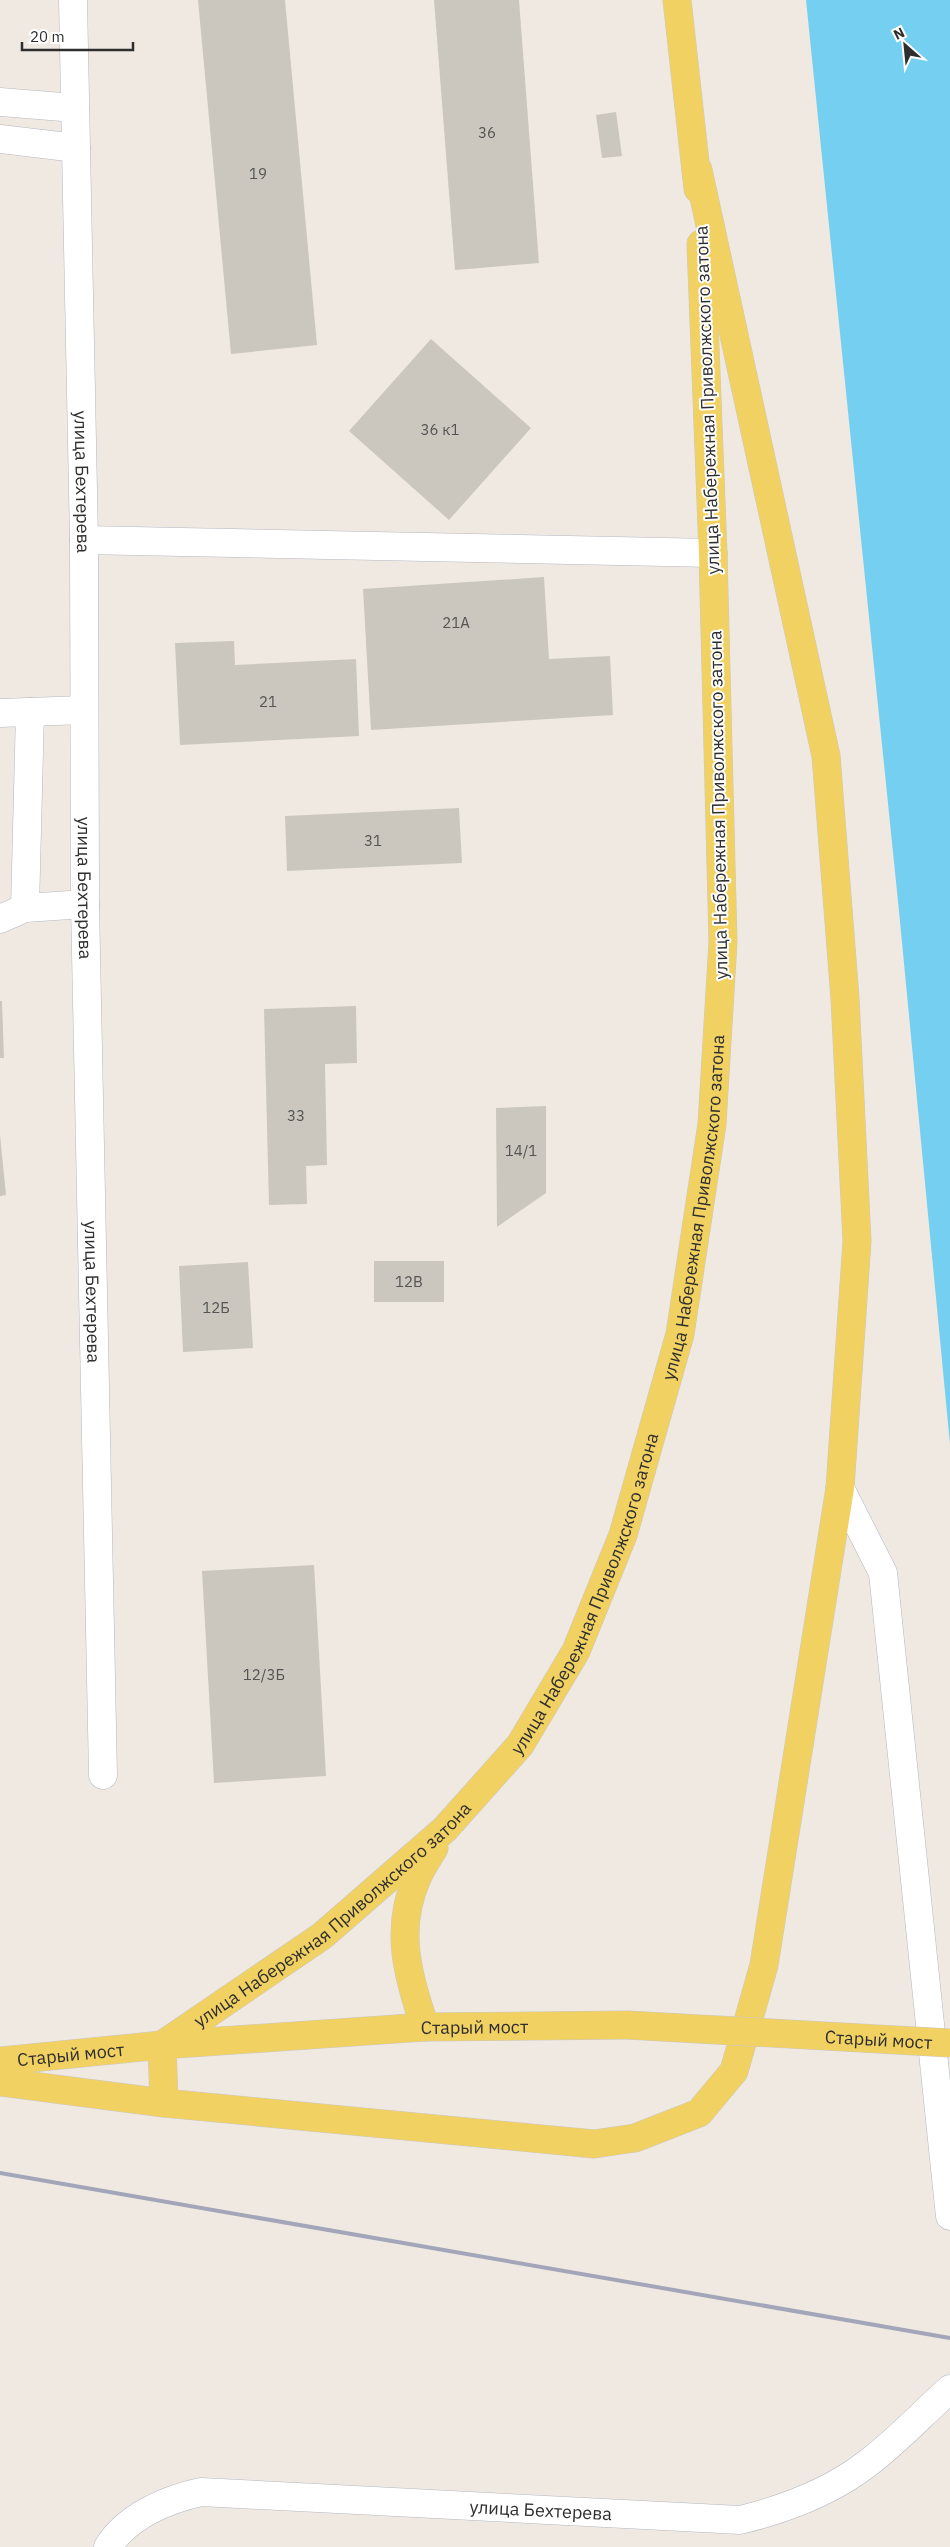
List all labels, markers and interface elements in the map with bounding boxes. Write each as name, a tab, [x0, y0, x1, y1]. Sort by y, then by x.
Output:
scale bar	[22, 20, 134, 52]
north arrow	[880, 20, 930, 70]
text: N	[890, 23, 908, 44]
text: 20 m	[30, 27, 65, 46]
house number: 36	[478, 123, 496, 142]
house number: 19	[249, 164, 267, 183]
street label: улица Набережная Приволжского затона	[689, 225, 725, 575]
street label: улица Бехтерева	[70, 410, 96, 554]
house number: 36 к1	[421, 420, 459, 439]
house number: 21А	[442, 613, 470, 632]
street label: улица Набережная Приволжского затона	[703, 630, 733, 980]
house number: 21	[259, 692, 277, 711]
street label: улица Бехтерева	[73, 817, 98, 960]
house number: 31	[364, 831, 382, 850]
street label: улица Набережная Приволжского затона	[656, 1034, 729, 1383]
house number: 33	[287, 1106, 305, 1125]
house number: 14/1	[505, 1141, 537, 1160]
street label: улица Бехтерева	[80, 1220, 106, 1364]
house number: 12В	[395, 1272, 423, 1291]
house number: 12Б	[202, 1298, 230, 1317]
street label: улица Набережная Приволжского затона	[505, 1430, 663, 1759]
house number: 12/3Б	[243, 1665, 285, 1684]
street label: улица Набережная Приволжского затона	[189, 1796, 476, 2032]
street label: Старый мост	[421, 2014, 529, 2039]
street label: Старый мост	[824, 2025, 934, 2054]
street label: Старый мост	[16, 2037, 126, 2071]
street label: улица Бехтерева	[469, 2494, 613, 2525]

